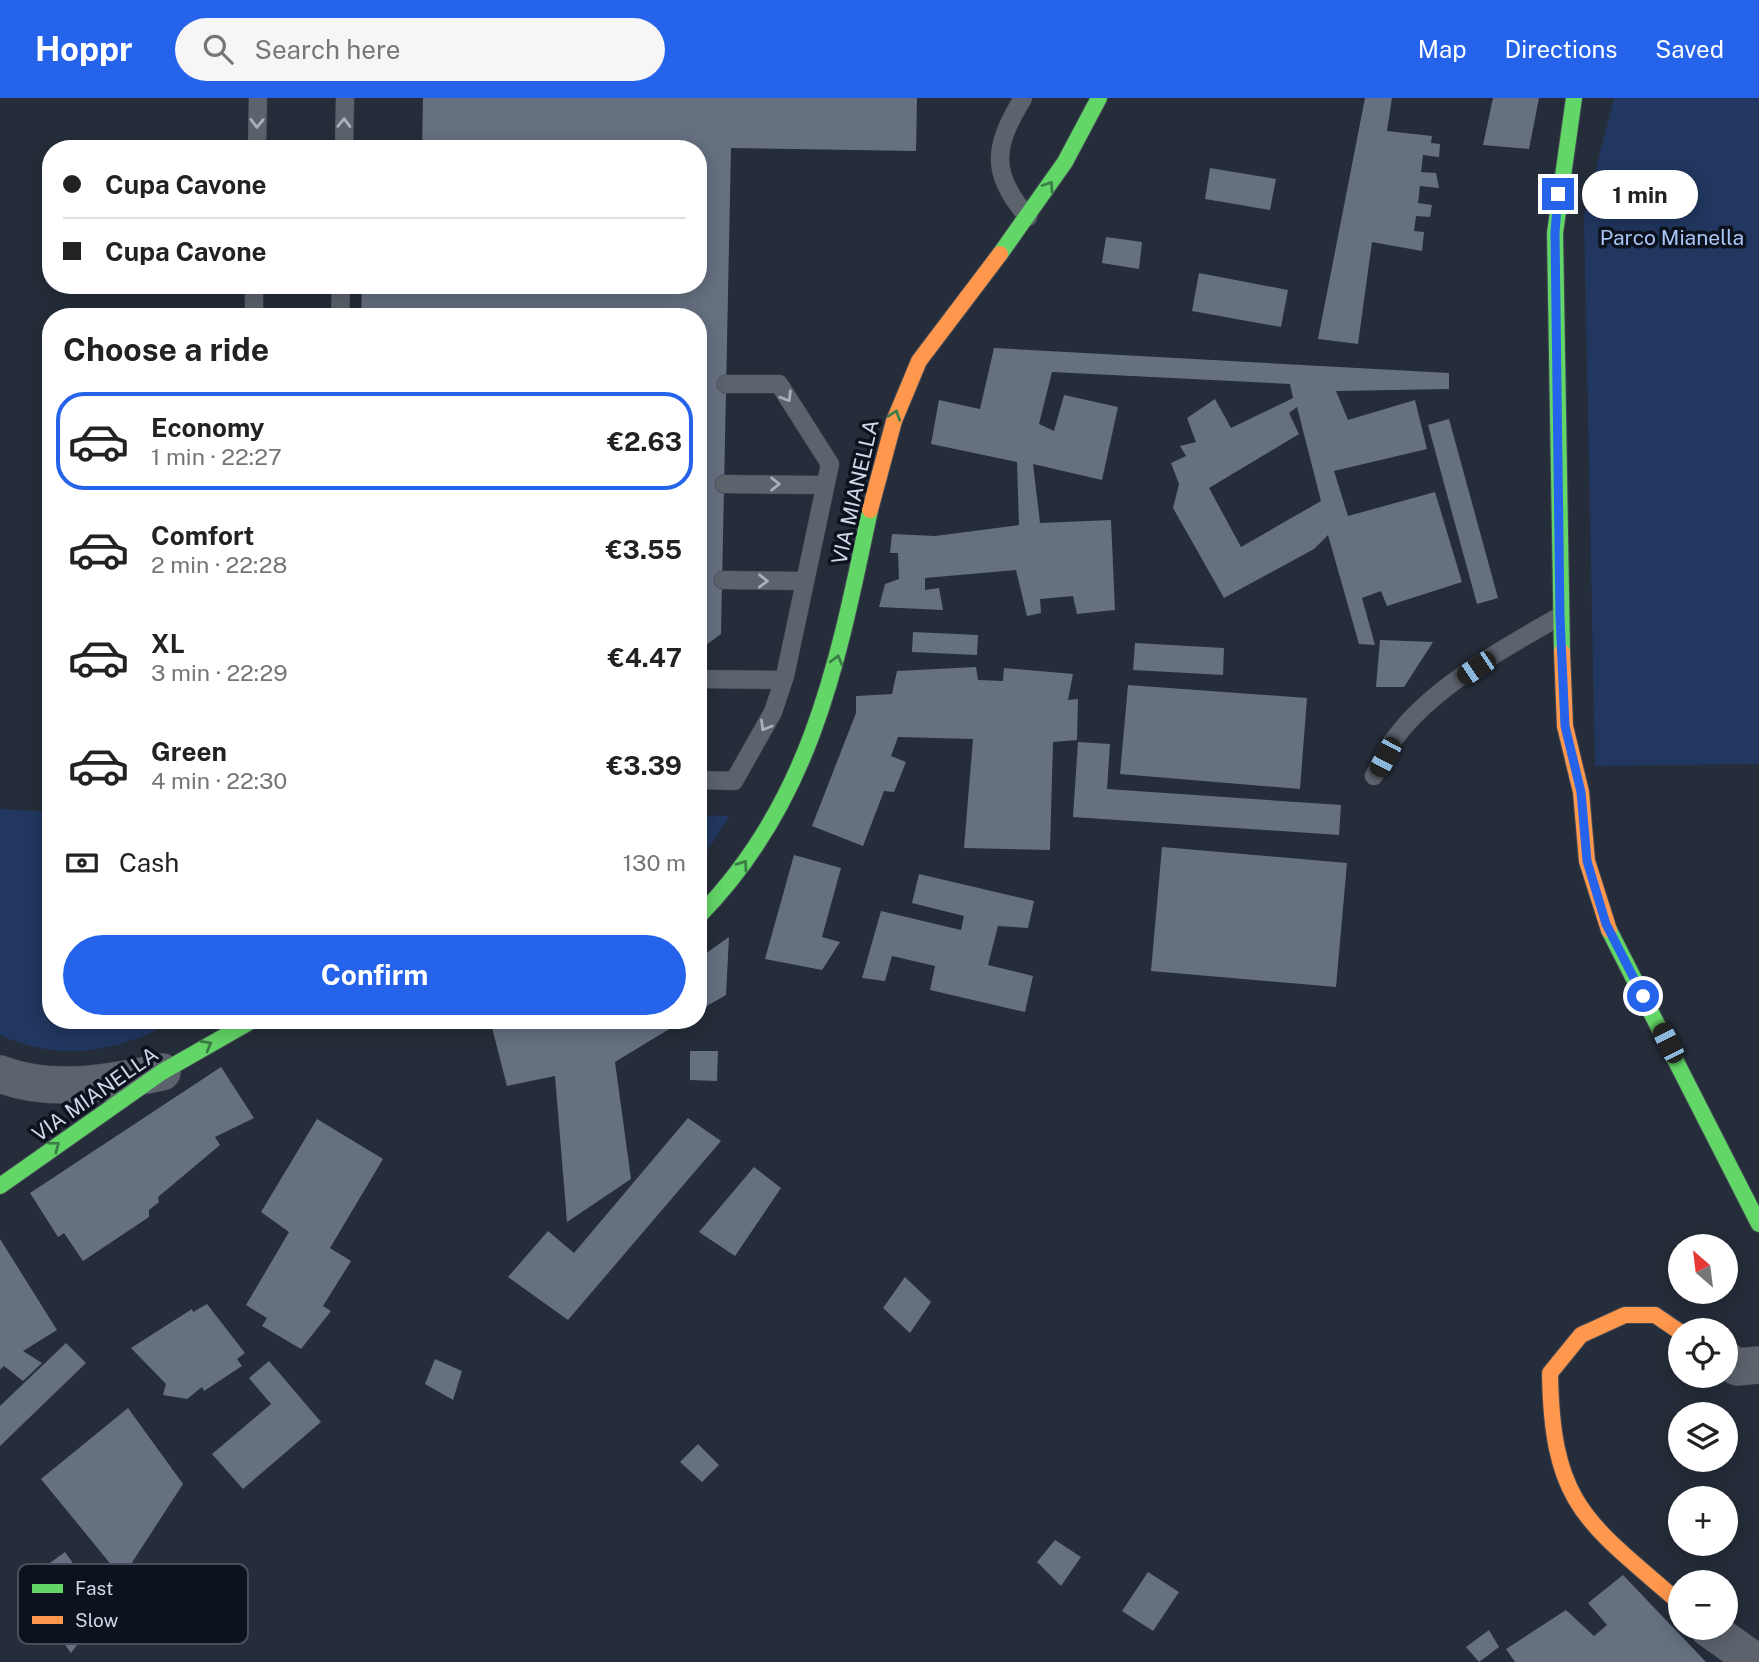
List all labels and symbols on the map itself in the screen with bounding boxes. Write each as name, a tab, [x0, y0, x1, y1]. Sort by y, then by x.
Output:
one-way arrow	[250, 118, 265, 129]
one-way arrow	[336, 118, 352, 128]
callout: 1 min	[1582, 170, 1698, 218]
route end	[1542, 178, 1574, 210]
one-way arrow	[1040, 181, 1053, 194]
park label: Parco Mianella	[1600, 225, 1744, 250]
one-way arrow	[779, 390, 792, 403]
one-way arrow	[887, 409, 901, 421]
street label: VIA MIANELLA	[826, 417, 884, 567]
one-way arrow	[770, 477, 781, 492]
one-way arrow	[759, 573, 769, 589]
car	[1453, 648, 1500, 688]
one-way arrow	[829, 654, 843, 666]
one-way arrow	[760, 719, 773, 732]
car	[1366, 734, 1405, 780]
one-way arrow	[735, 860, 747, 873]
route start	[1627, 980, 1659, 1012]
car	[1650, 1020, 1687, 1066]
one-way arrow	[200, 1040, 213, 1053]
street label: VIA MIANELLA	[27, 1041, 163, 1147]
one-way arrow	[47, 1142, 60, 1154]
north arrow	[1668, 1234, 1738, 1304]
legend	[18, 1564, 248, 1644]
text: Fast	[75, 1577, 113, 1599]
text: Slow	[75, 1609, 119, 1631]

